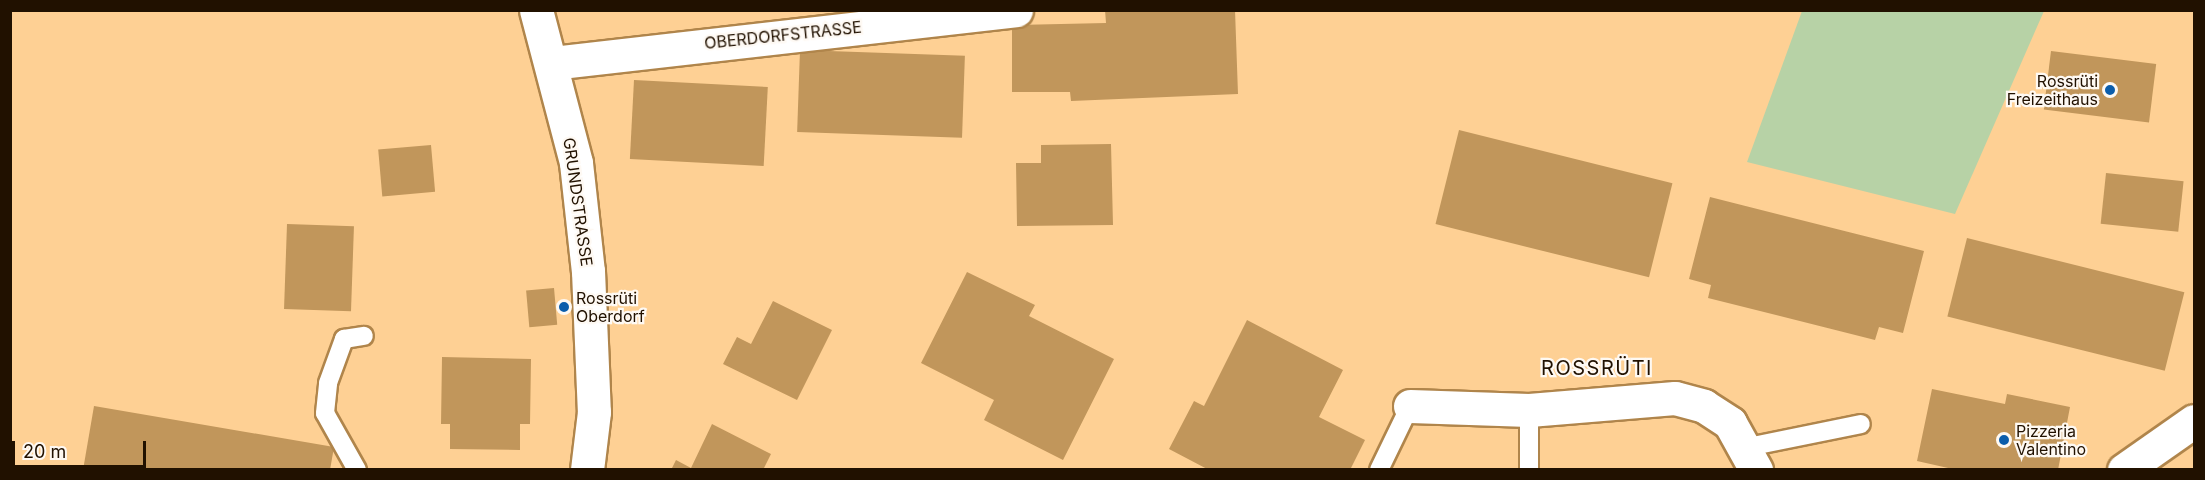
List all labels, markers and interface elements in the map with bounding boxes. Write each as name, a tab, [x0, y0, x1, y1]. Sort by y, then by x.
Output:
street label: OBERDORFSTRASSE	[703, 17, 863, 53]
place label: Rossrüti Freizeithaus	[2007, 71, 2098, 109]
marker: Rossrüti Freizeithaus	[2103, 83, 2117, 97]
street label: GRUNDSTRASSE	[559, 136, 597, 268]
place label: Rossrüti Oberdorf	[576, 288, 645, 326]
marker: Rossrüti Oberdorf	[557, 300, 571, 314]
district label: ROSSRÜTI	[1541, 356, 1653, 380]
place label: Pizzeria Valentino	[2016, 421, 2086, 459]
scale bar	[15, 429, 148, 467]
marker: Pizzeria Valentino	[1997, 433, 2011, 447]
text: 20 m	[23, 441, 66, 462]

